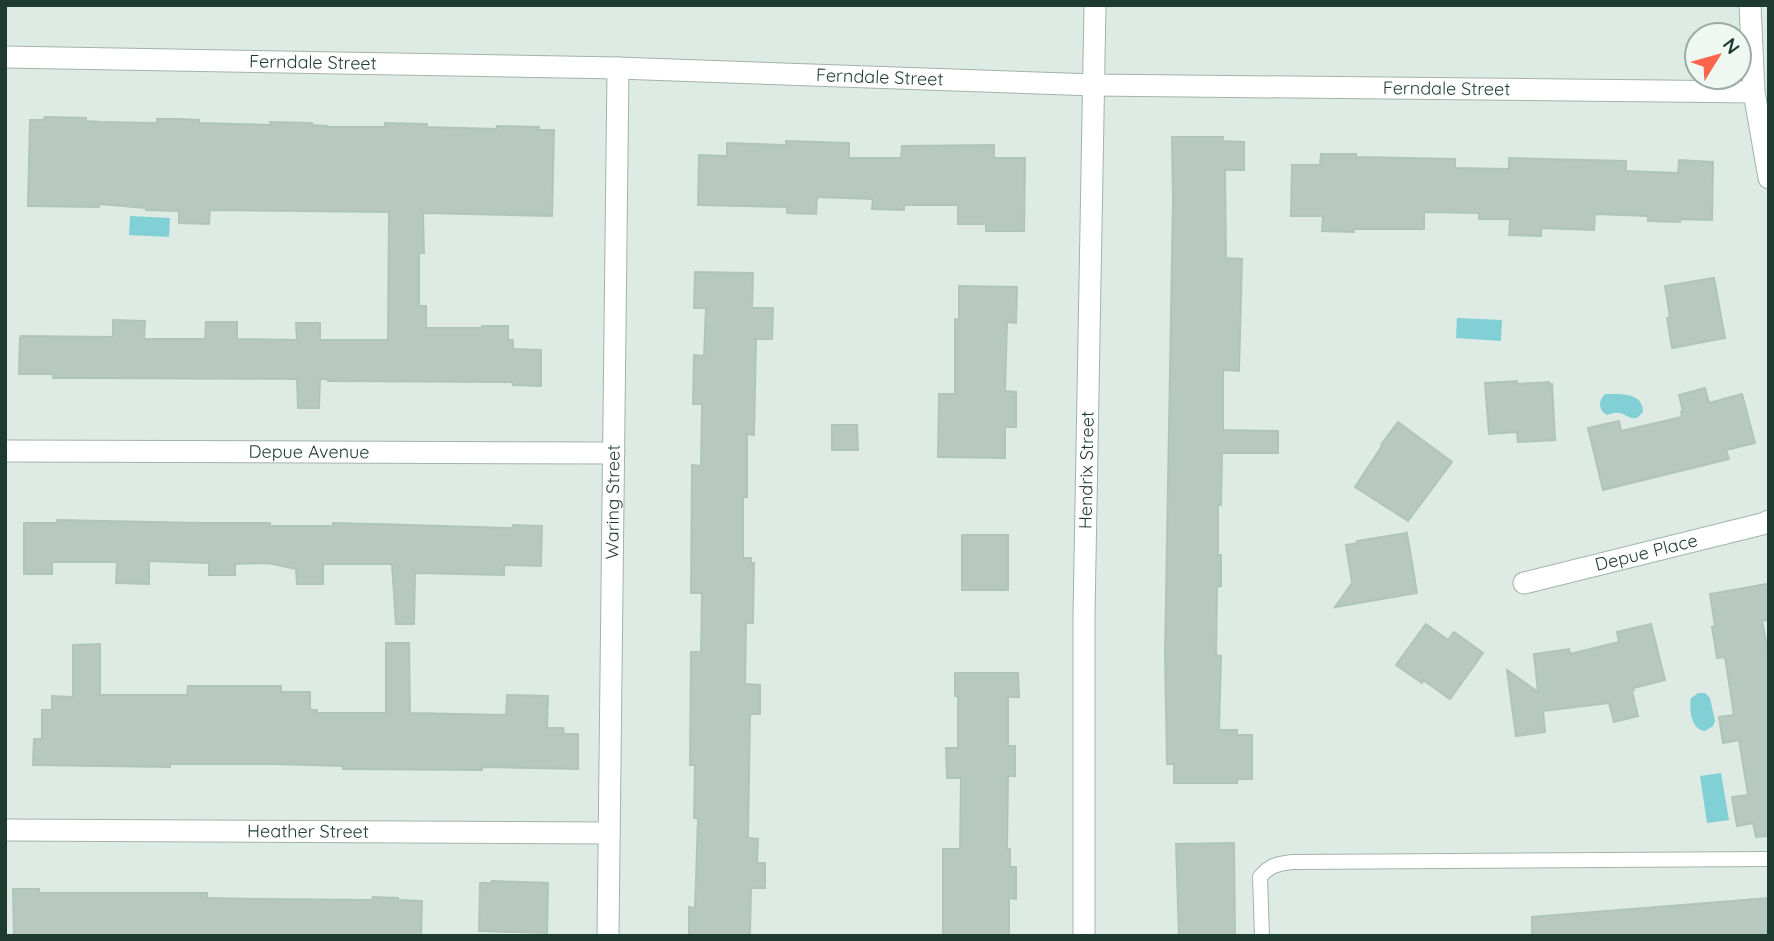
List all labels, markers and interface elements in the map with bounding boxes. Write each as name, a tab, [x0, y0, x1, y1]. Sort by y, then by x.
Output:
north arrow	[1683, 21, 1753, 91]
text: N	[1718, 33, 1745, 59]
street label: Ferndale Street	[249, 49, 377, 75]
street label: Ferndale Street	[816, 63, 944, 91]
street label: Ferndale Street	[1383, 76, 1510, 100]
street label: Hendrix Street	[1074, 411, 1099, 529]
street label: Depue Avenue	[248, 440, 370, 463]
street label: Waring Street	[600, 445, 625, 560]
street label: Depue Place	[1593, 528, 1700, 576]
street label: Heather Street	[247, 819, 369, 843]

